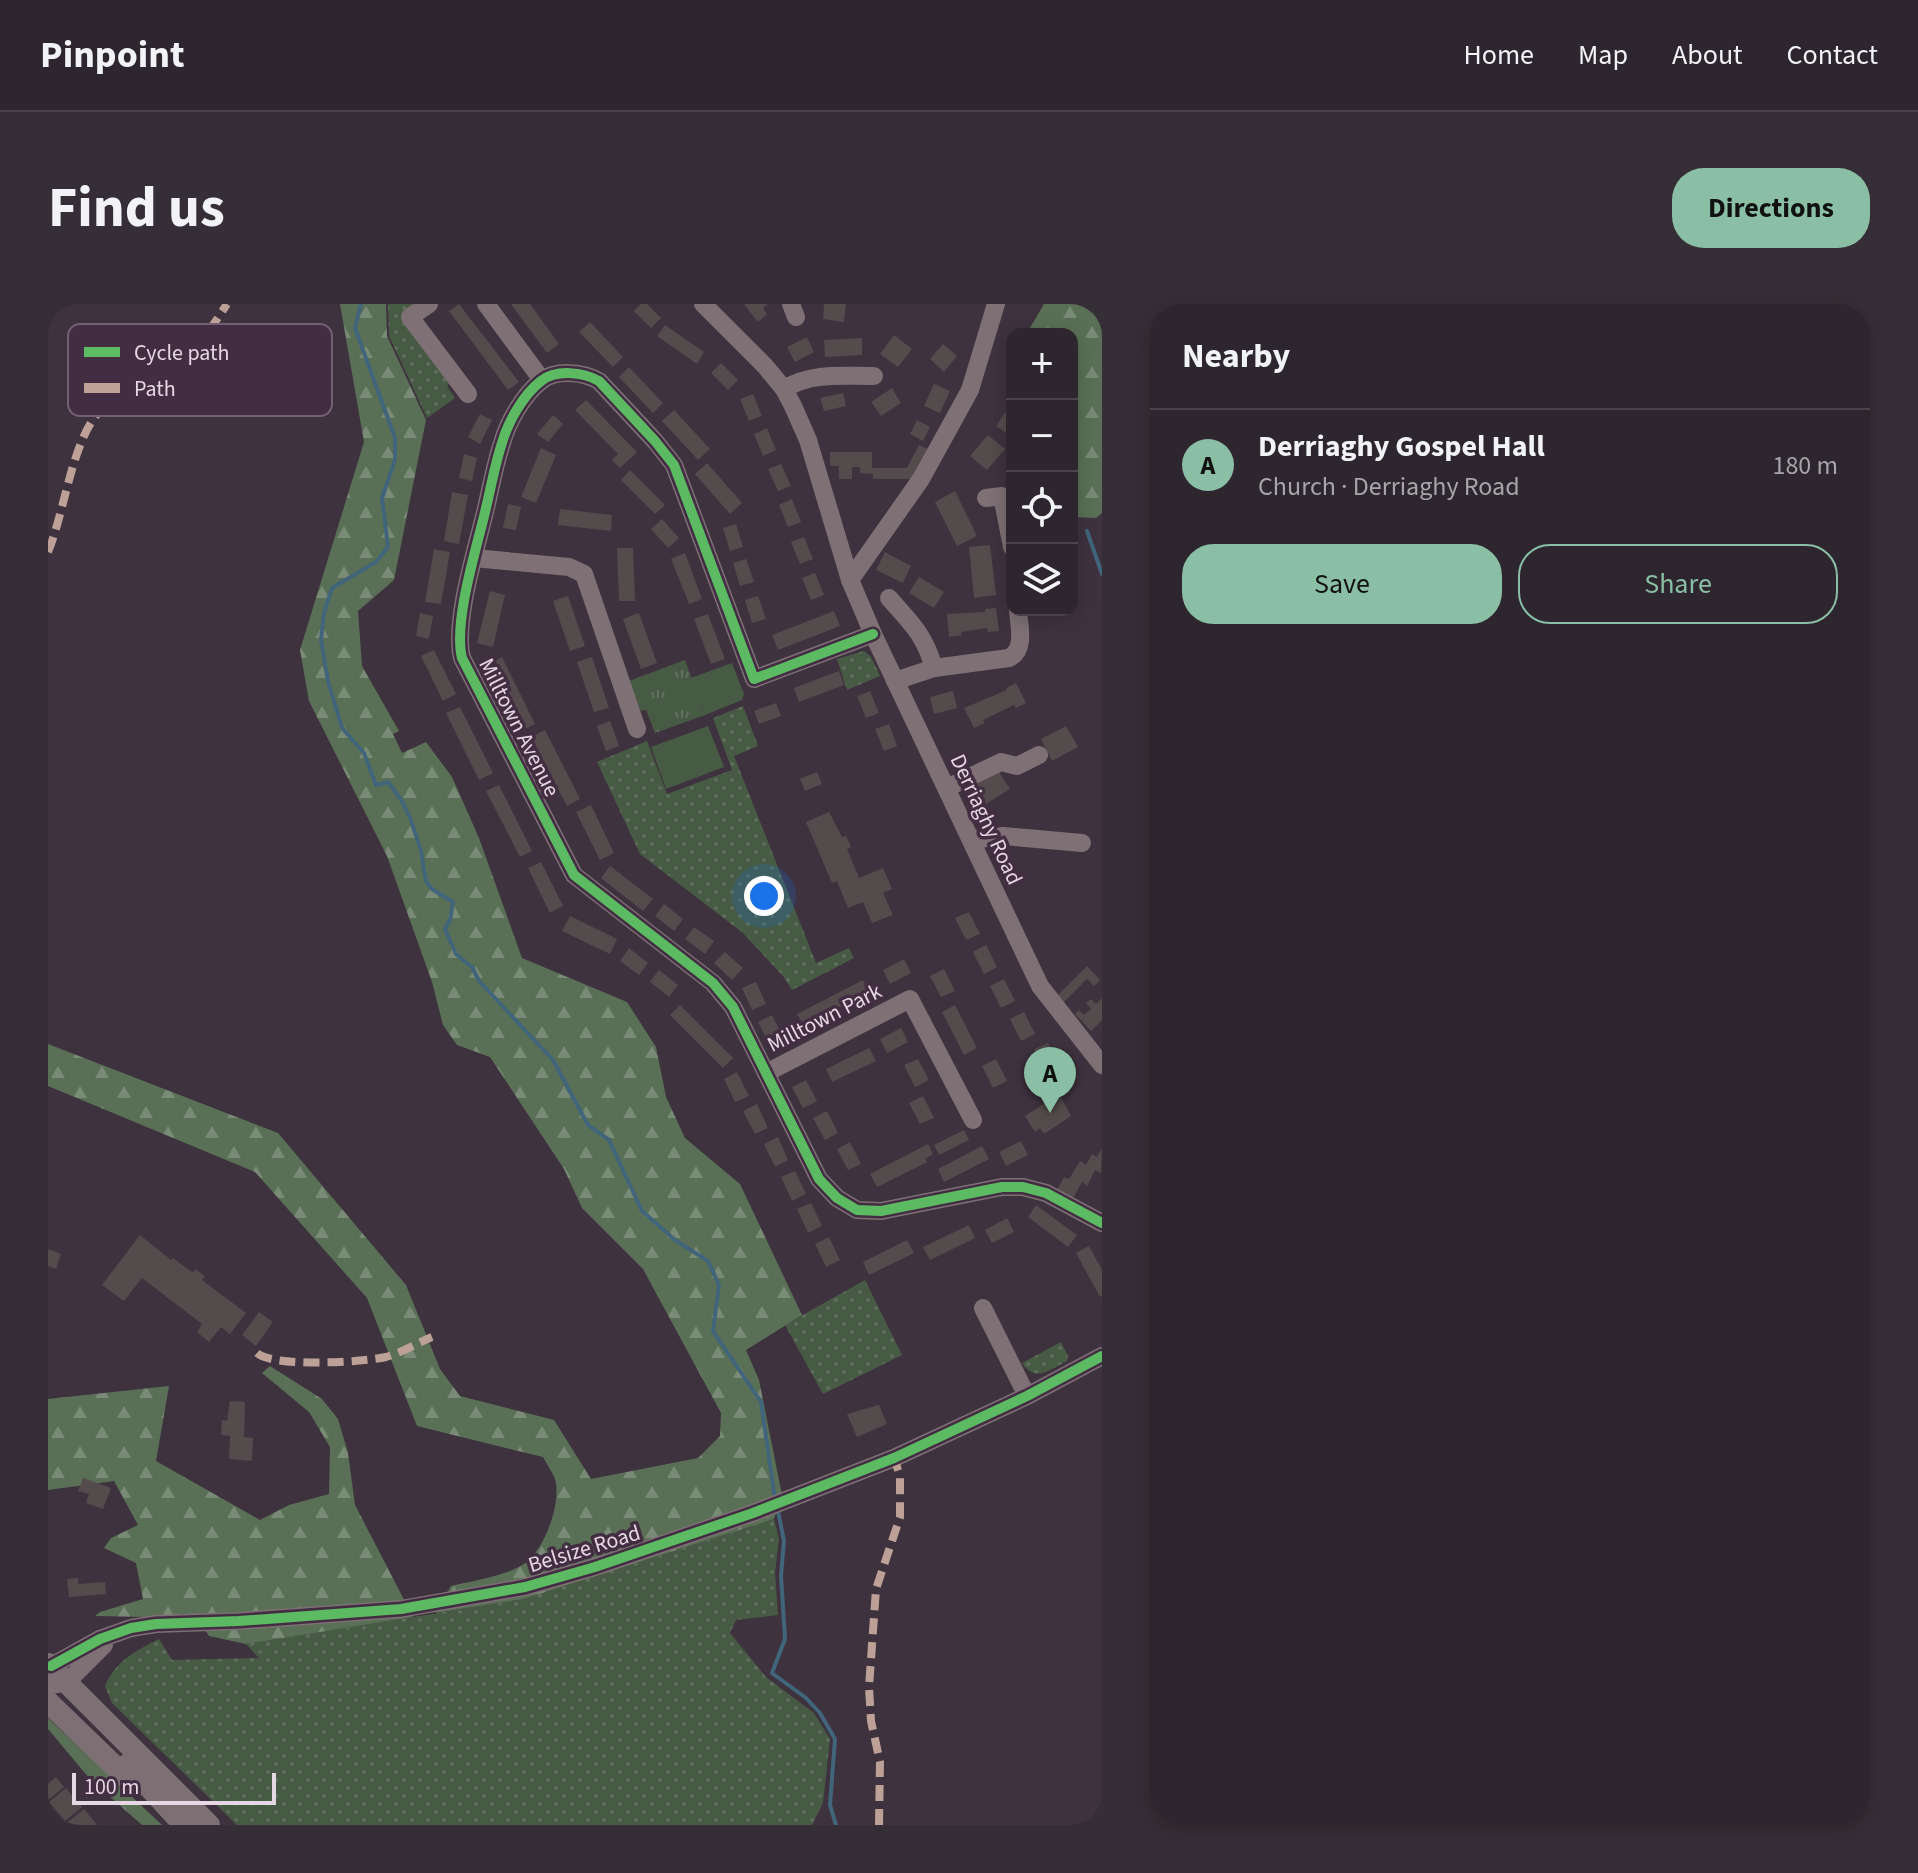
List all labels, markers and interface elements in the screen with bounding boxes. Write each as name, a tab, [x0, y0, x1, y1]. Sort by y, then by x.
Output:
text: Pinpoint	[40, 28, 185, 82]
text: Home	[1463, 35, 1534, 75]
text: Map	[1578, 35, 1628, 75]
text: About	[1672, 35, 1743, 75]
text: Contact	[1787, 35, 1878, 75]
button: Directions	[1672, 168, 1870, 248]
text: Find us	[48, 169, 225, 248]
legend	[68, 324, 332, 416]
map controls	[1006, 328, 1078, 616]
button: +	[1006, 328, 1078, 400]
text: Nearby	[1182, 332, 1290, 381]
text: Cycle path	[134, 337, 230, 369]
text: Path	[134, 373, 176, 405]
button: −	[1006, 400, 1078, 472]
text: Derriaghy Gospel Hall	[1258, 425, 1545, 468]
text: A	[1201, 447, 1215, 484]
text: 180 m	[1772, 447, 1838, 484]
text: Church · Derriaghy Road	[1258, 468, 1520, 505]
button: locate	[1006, 472, 1078, 544]
button: layers	[1006, 544, 1078, 616]
button: Save	[1182, 544, 1502, 624]
button: Share	[1518, 544, 1838, 624]
street label: Milltown Avenue	[470, 653, 568, 802]
street label: Derriaghy Road	[942, 749, 1030, 890]
your location	[744, 876, 784, 916]
street label: Milltown Park	[762, 975, 887, 1061]
pin: A	[1024, 1047, 1076, 1113]
street label: Belsize Road	[524, 1517, 644, 1581]
scale bar	[72, 1769, 276, 1805]
text: 100 m	[84, 1771, 139, 1803]

